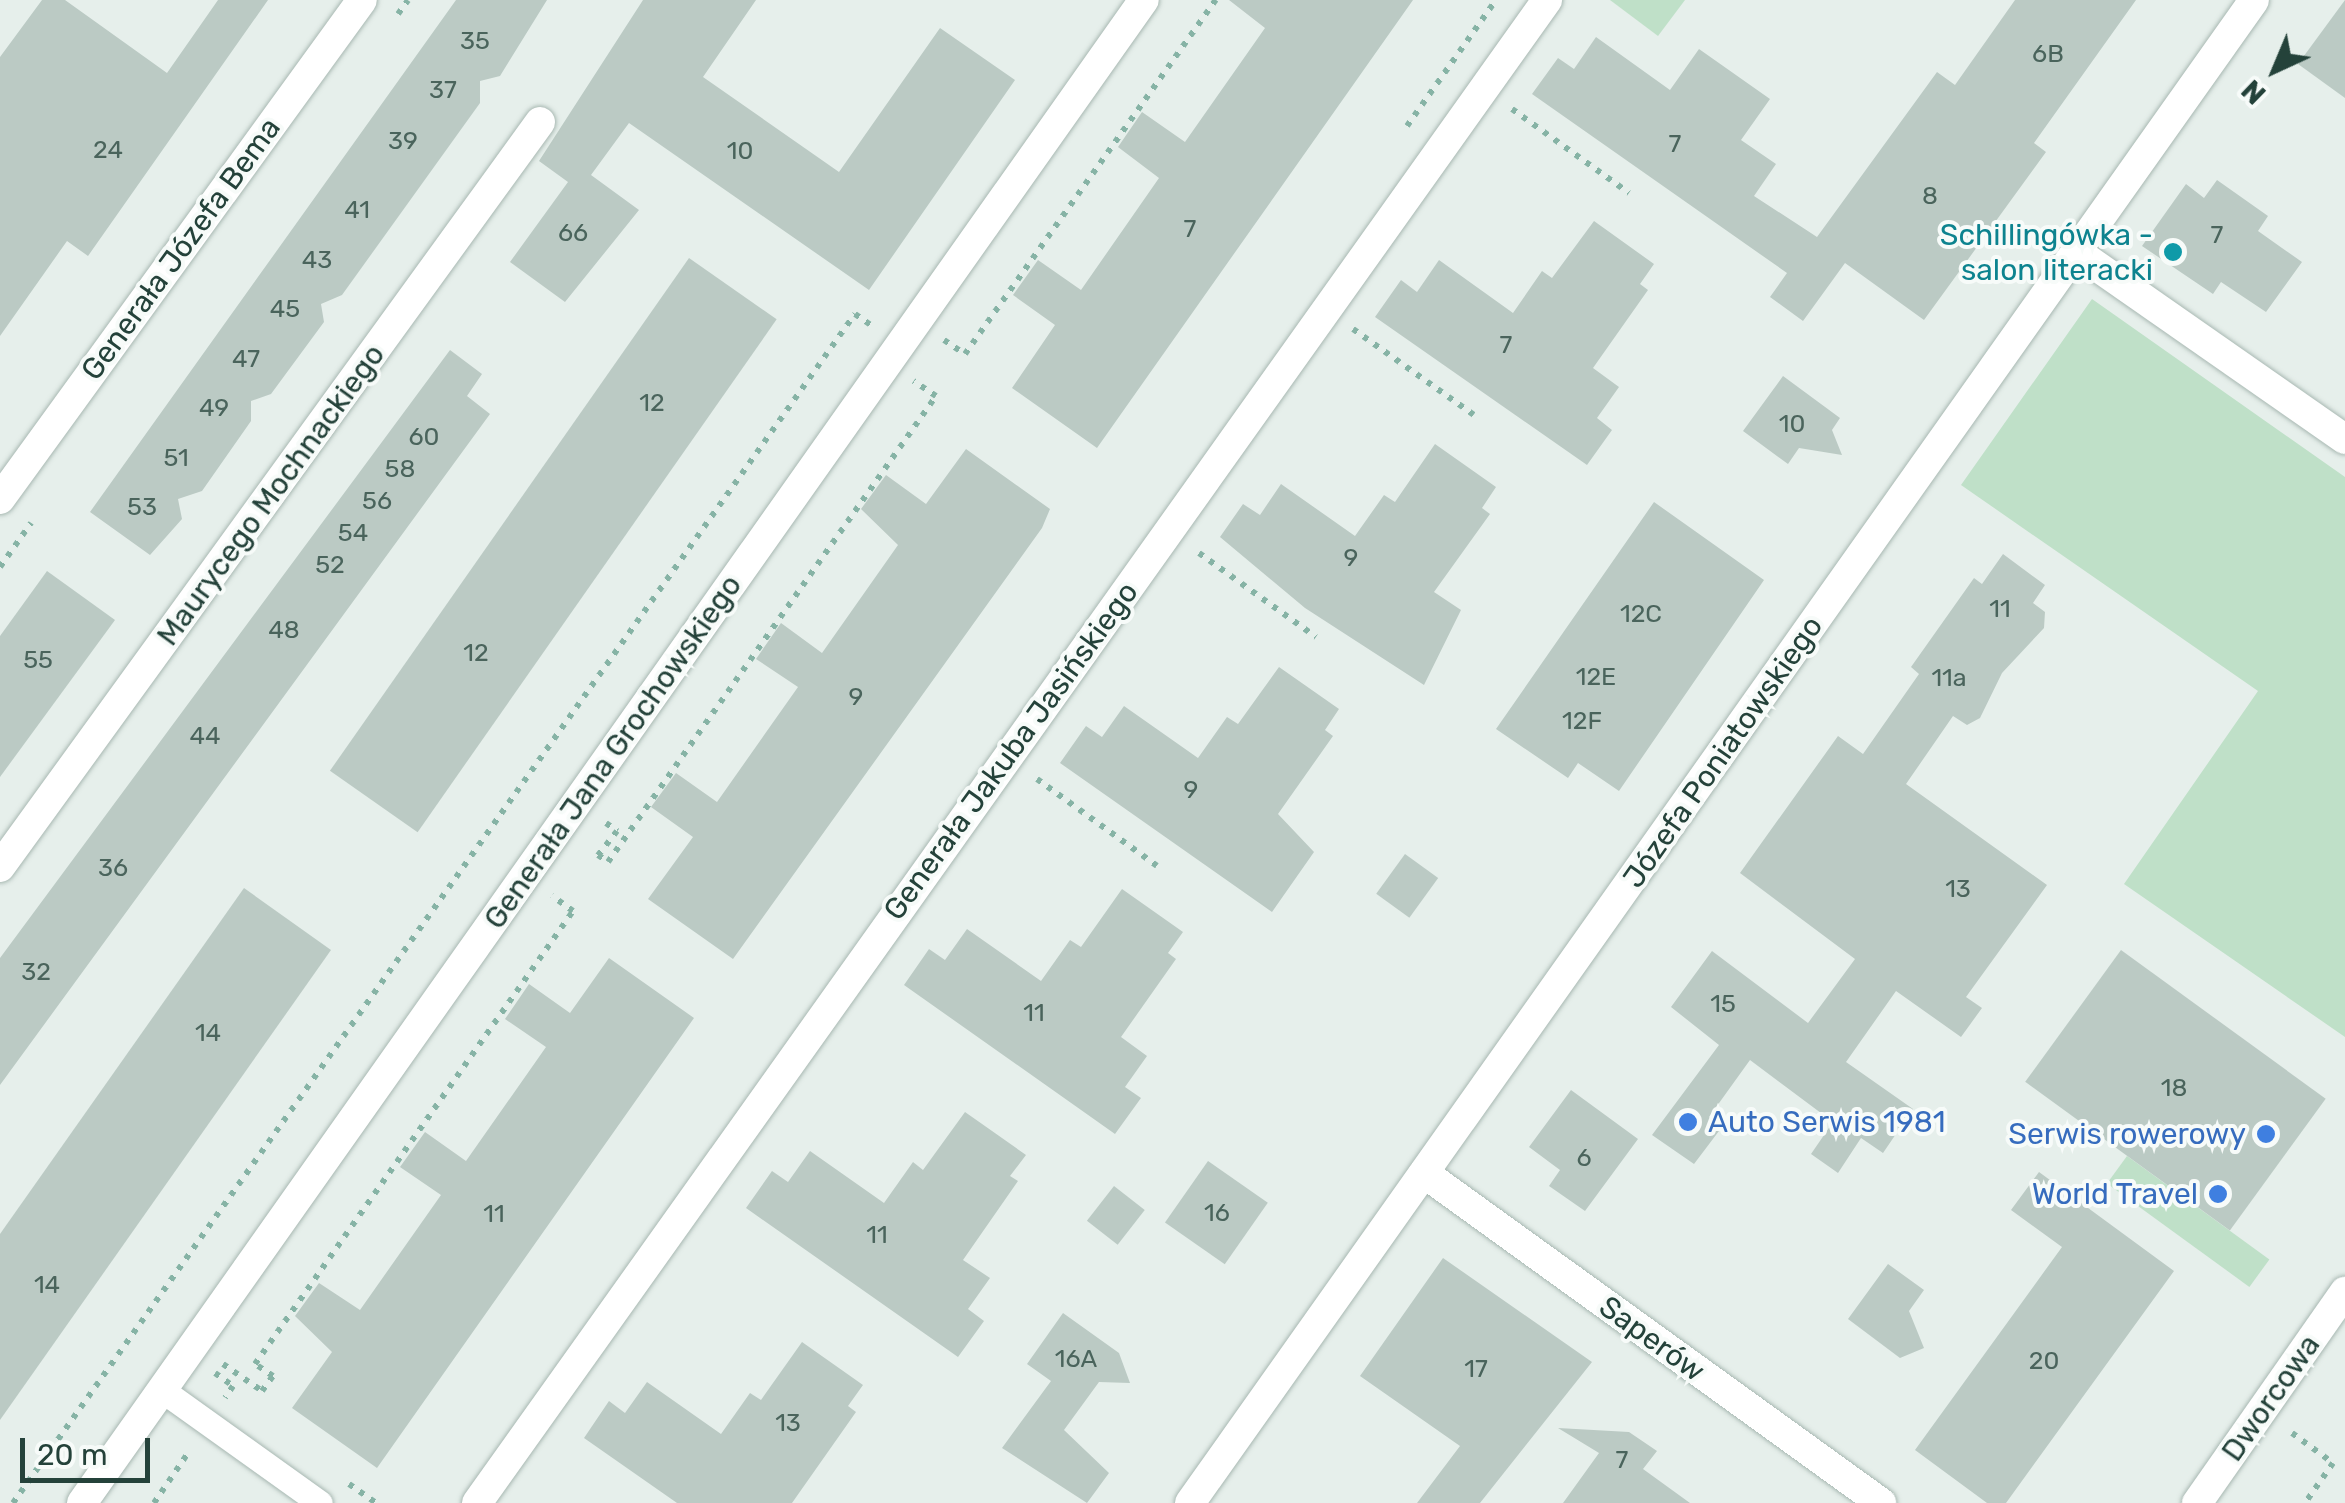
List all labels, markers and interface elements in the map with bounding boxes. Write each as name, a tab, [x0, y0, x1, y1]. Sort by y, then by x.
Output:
north arrow	[2225, 20, 2325, 120]
house number: 35	[460, 26, 490, 56]
house number: 6B	[2032, 39, 2064, 69]
text: N	[2235, 73, 2273, 111]
house number: 37	[429, 75, 457, 105]
street label: Generała Józefa Bema	[74, 111, 288, 387]
house number: 39	[388, 126, 418, 156]
house number: 7	[1669, 129, 1681, 159]
house number: 24	[93, 135, 123, 165]
house number: 10	[727, 136, 753, 166]
house number: 8	[1922, 181, 1938, 211]
house number: 41	[344, 195, 370, 225]
house number: 7	[1184, 214, 1196, 244]
place label: Schillingówka - salon literacki	[1940, 217, 2153, 288]
house number: 66	[558, 218, 588, 248]
house number: 7	[2211, 220, 2223, 250]
marker: Schillingówka - salon literacki	[2162, 241, 2184, 263]
house number: 43	[302, 245, 332, 275]
house number: 45	[270, 294, 300, 324]
house number: 7	[1500, 330, 1512, 360]
street label: Maurycego Mochnackiego	[150, 337, 392, 653]
house number: 47	[232, 344, 260, 374]
house number: 12	[639, 388, 665, 418]
house number: 49	[199, 393, 229, 423]
house number: 10	[1779, 409, 1805, 439]
house number: 60	[409, 422, 439, 452]
house number: 51	[163, 443, 189, 473]
house number: 58	[385, 454, 415, 484]
house number: 56	[362, 486, 392, 516]
house number: 53	[127, 492, 157, 522]
house number: 54	[338, 518, 368, 548]
house number: 9	[1344, 543, 1358, 573]
house number: 52	[315, 550, 345, 580]
street label: Generała Jana Grochowskiego	[477, 568, 749, 936]
street label: Generała Jakuba Jasińskiego	[876, 575, 1146, 927]
house number: 11	[1989, 594, 2011, 624]
house number: 12C	[1620, 599, 1662, 629]
street label: Józefa Poniatowskiego	[1616, 609, 1830, 895]
house number: 48	[268, 615, 300, 645]
house number: 12	[463, 638, 489, 668]
house number: 55	[23, 645, 53, 675]
house number: 12E	[1576, 662, 1616, 692]
house number: 11a	[1931, 663, 1967, 693]
house number: 9	[849, 682, 863, 712]
house number: 12F	[1562, 706, 1602, 736]
house number: 44	[189, 721, 221, 751]
house number: 9	[1184, 775, 1198, 805]
house number: 36	[98, 853, 128, 883]
house number: 13	[1945, 874, 1971, 904]
house number: 32	[21, 957, 51, 987]
house number: 15	[1710, 989, 1736, 1019]
house number: 11	[1023, 998, 1045, 1028]
house number: 14	[195, 1018, 221, 1048]
house number: 18	[2161, 1073, 2187, 1103]
place label: Auto Serwis 1981	[1708, 1104, 1946, 1140]
marker: Auto Serwis 1981	[1677, 1111, 1699, 1133]
place label: Serwis rowerowy	[2008, 1116, 2246, 1152]
marker: Serwis rowerowy	[2255, 1123, 2277, 1145]
house number: 6	[1576, 1143, 1592, 1173]
place label: World Travel	[2031, 1176, 2198, 1212]
marker: World Travel	[2207, 1183, 2229, 1205]
house number: 16	[1204, 1198, 1230, 1228]
house number: 11	[483, 1199, 505, 1229]
house number: 11	[866, 1220, 888, 1250]
house number: 14	[34, 1270, 60, 1300]
street label: Saperów	[1592, 1289, 1712, 1389]
street label: Dworcowa	[2214, 1328, 2328, 1468]
house number: 16A	[1055, 1344, 1097, 1374]
house number: 20	[2029, 1346, 2059, 1376]
house number: 17	[1464, 1354, 1488, 1384]
house number: 13	[775, 1408, 801, 1438]
scale bar	[25, 1418, 155, 1480]
text: 20 m	[37, 1437, 108, 1473]
house number: 7	[1616, 1445, 1628, 1475]

